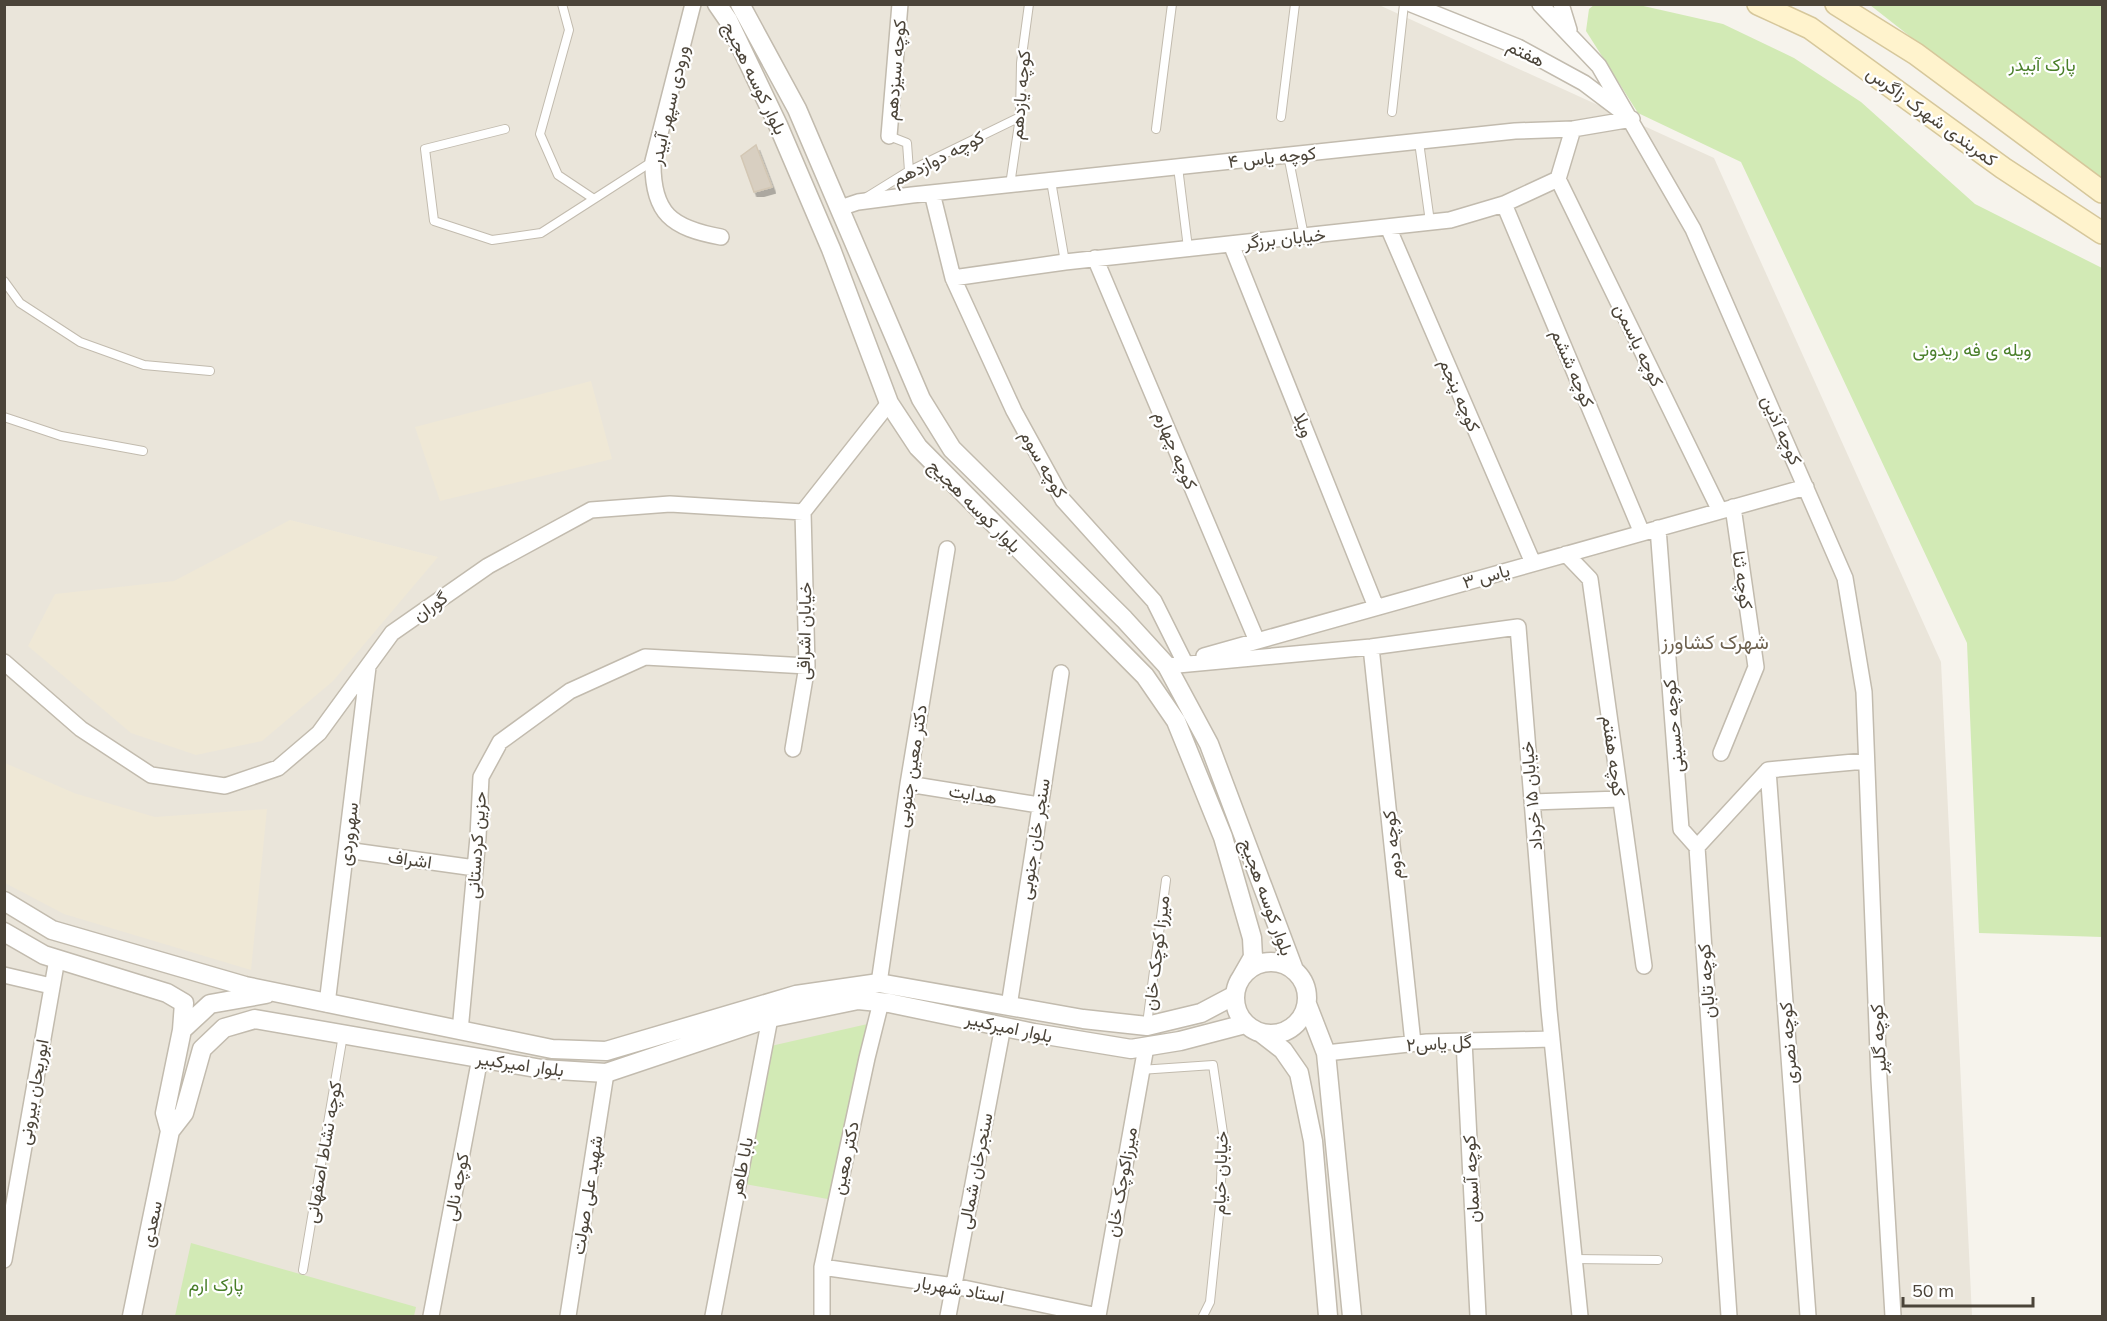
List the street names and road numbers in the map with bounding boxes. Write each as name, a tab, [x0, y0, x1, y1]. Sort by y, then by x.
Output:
street label: بلوار کوسه هجیج	[717, 18, 792, 139]
street label: کوچه سیزدهم	[879, 18, 912, 122]
street label: هفتم	[1503, 34, 1549, 73]
street label: ورودی سپهر آبیدر	[644, 43, 695, 168]
street label: کوچه یازدهم	[1005, 49, 1036, 141]
street label: کمربندی شهرک زاگرس	[1862, 61, 2002, 171]
street label: کوچه دوازدهم	[888, 125, 988, 192]
street label: کوچه یاس ۴	[1227, 141, 1317, 174]
street label: خیابان برزگر	[1242, 222, 1327, 254]
street label: کوچه یاسمن	[1608, 300, 1669, 391]
street label: کوچه ششم	[1545, 325, 1600, 411]
street label: کوچه پنجم	[1433, 355, 1486, 436]
street label: کوچه آذین	[1756, 391, 1808, 469]
street label: کوچه چهارم	[1148, 407, 1203, 493]
street label: ویلا	[1289, 409, 1319, 441]
street label: کوچه سوم	[1014, 426, 1073, 503]
street label: بلوار کوسه هجیج	[923, 454, 1027, 558]
street label: کوچه ثنا	[1727, 549, 1758, 611]
street label: یاس ۳	[1460, 558, 1512, 594]
street label: خیابان اشراقی	[792, 582, 816, 680]
street label: گوران	[408, 586, 452, 626]
street label: کوچه حسینی	[1657, 678, 1690, 774]
street label: دکتر معین جنوبی	[890, 703, 932, 829]
street label: کوچه هفتم	[1596, 714, 1631, 798]
street label: خیابان ۱۵ خرداد	[1515, 740, 1547, 852]
street label: سنجر خان جنوبی	[1013, 777, 1055, 901]
street label: هدایت	[947, 779, 999, 809]
street label: حزین کردستانی	[461, 790, 491, 900]
street label: سهروردی	[333, 801, 363, 867]
street label: کوچه دوم	[1377, 809, 1408, 881]
street label: بلوار کوسه هجیج	[1234, 835, 1299, 959]
street label: اشراف	[387, 845, 433, 873]
street label: میرزا کوچک خان	[1138, 894, 1175, 1012]
street label: کوچه تابان	[1692, 943, 1721, 1019]
street label: کوچه نصری	[1774, 1001, 1803, 1085]
street label: کوچه گلپر	[1865, 1003, 1892, 1076]
street label: بلوار امیرکبیر	[962, 1006, 1055, 1047]
street label: گل یاس۲	[1406, 1030, 1472, 1056]
street label: ابوریحان بیرونی	[12, 1037, 54, 1147]
street label: بلوار امیرکبیر	[474, 1046, 565, 1082]
street label: کوچه نشاط اصفهانی	[299, 1079, 348, 1225]
street label: سنجرخان شمالی	[952, 1111, 998, 1231]
street label: دکتر معین	[826, 1119, 864, 1197]
street label: میرزاکوچک خان	[1100, 1125, 1143, 1239]
street label: خیابان خیام	[1207, 1131, 1234, 1216]
street label: شهید علی صولت	[566, 1134, 608, 1256]
street label: بابا طاهر	[724, 1135, 758, 1200]
street label: کوچه آسمان	[1457, 1135, 1486, 1223]
street label: کوچه نالی	[438, 1151, 475, 1223]
street label: سعدی	[135, 1199, 167, 1249]
street label: استاد شهریار	[913, 1270, 1006, 1308]

